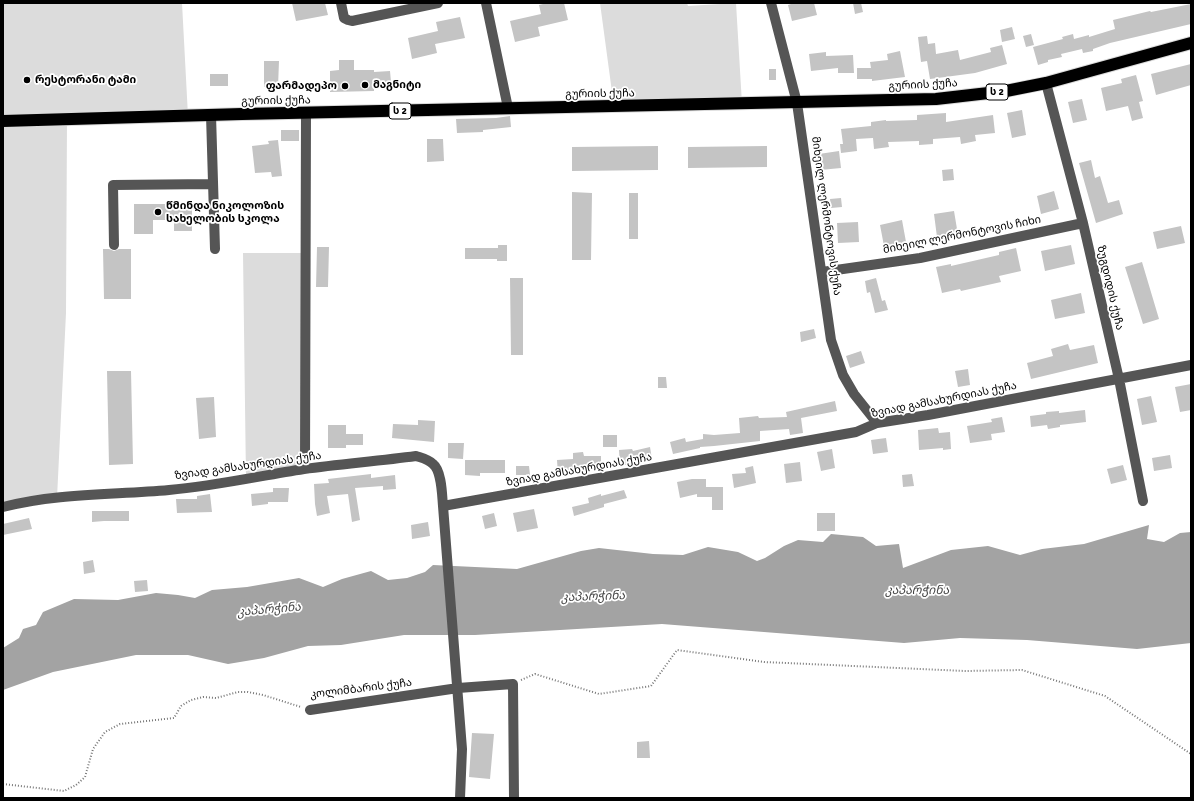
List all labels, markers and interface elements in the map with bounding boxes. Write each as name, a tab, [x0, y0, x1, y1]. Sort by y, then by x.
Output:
place label: რესტორანი ტამი	[35, 73, 136, 87]
marker: რესტორანი ტამი	[22, 75, 32, 85]
street label: გურიის ქუჩა	[888, 77, 958, 93]
place label: მაგნიტი	[373, 78, 421, 92]
place label: ფარმადეპო	[266, 79, 337, 93]
marker: მაგნიტი	[360, 80, 370, 90]
marker: ფარმადეპო	[340, 81, 350, 91]
road number: ს 2	[986, 84, 1008, 100]
street label: გურიის ქუჩა	[565, 87, 635, 101]
street label: გურიის ქუჩა	[241, 94, 311, 108]
road number: ს 2	[389, 103, 411, 119]
street label: მიხეილ ლერმონტოვის ქუჩა	[808, 136, 844, 296]
place label: წმინდა ნიკოლოზის სახელობის სკოლა	[166, 199, 284, 225]
marker: წმინდა ნიკოლოზის სახელობის სკოლა	[153, 207, 163, 217]
street label: მიხეილ ლერმონტოვის ჩიხი	[882, 213, 1042, 257]
street label: ზუგდიდის ქუჩა	[1094, 244, 1126, 332]
street label: ზვიად გამსახურდიას ქუჩა	[870, 379, 1018, 421]
street label: ზვიად გამსახურდიას ქუჩა	[174, 449, 322, 483]
street label: ზვიად გამსახურდიას ქუჩა	[505, 451, 653, 489]
water label: კაპარჭინა	[885, 584, 949, 598]
water label: კაპარჭინა	[561, 589, 625, 605]
water label: კაპარჭინა	[236, 600, 302, 620]
street label: კოლიმბარის ქუჩა	[309, 676, 413, 702]

